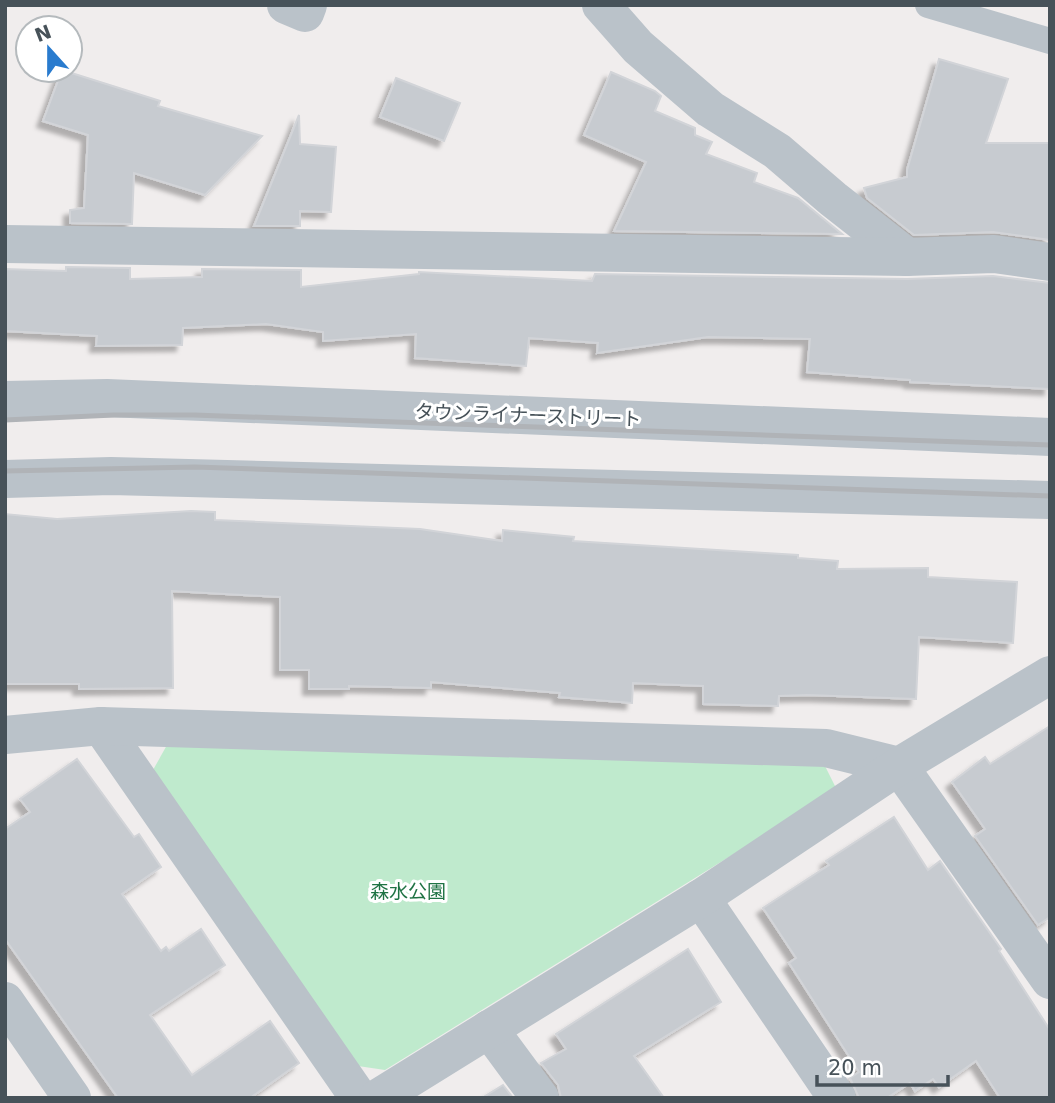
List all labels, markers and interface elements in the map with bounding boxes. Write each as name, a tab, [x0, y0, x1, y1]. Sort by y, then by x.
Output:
north arrow	[14, 14, 84, 84]
text: N	[32, 20, 54, 46]
street label: タウンライナーストリート	[414, 400, 642, 430]
park label: 森水公園	[370, 880, 446, 902]
scale bar	[817, 1044, 948, 1088]
text: 20 m	[828, 1056, 882, 1080]

